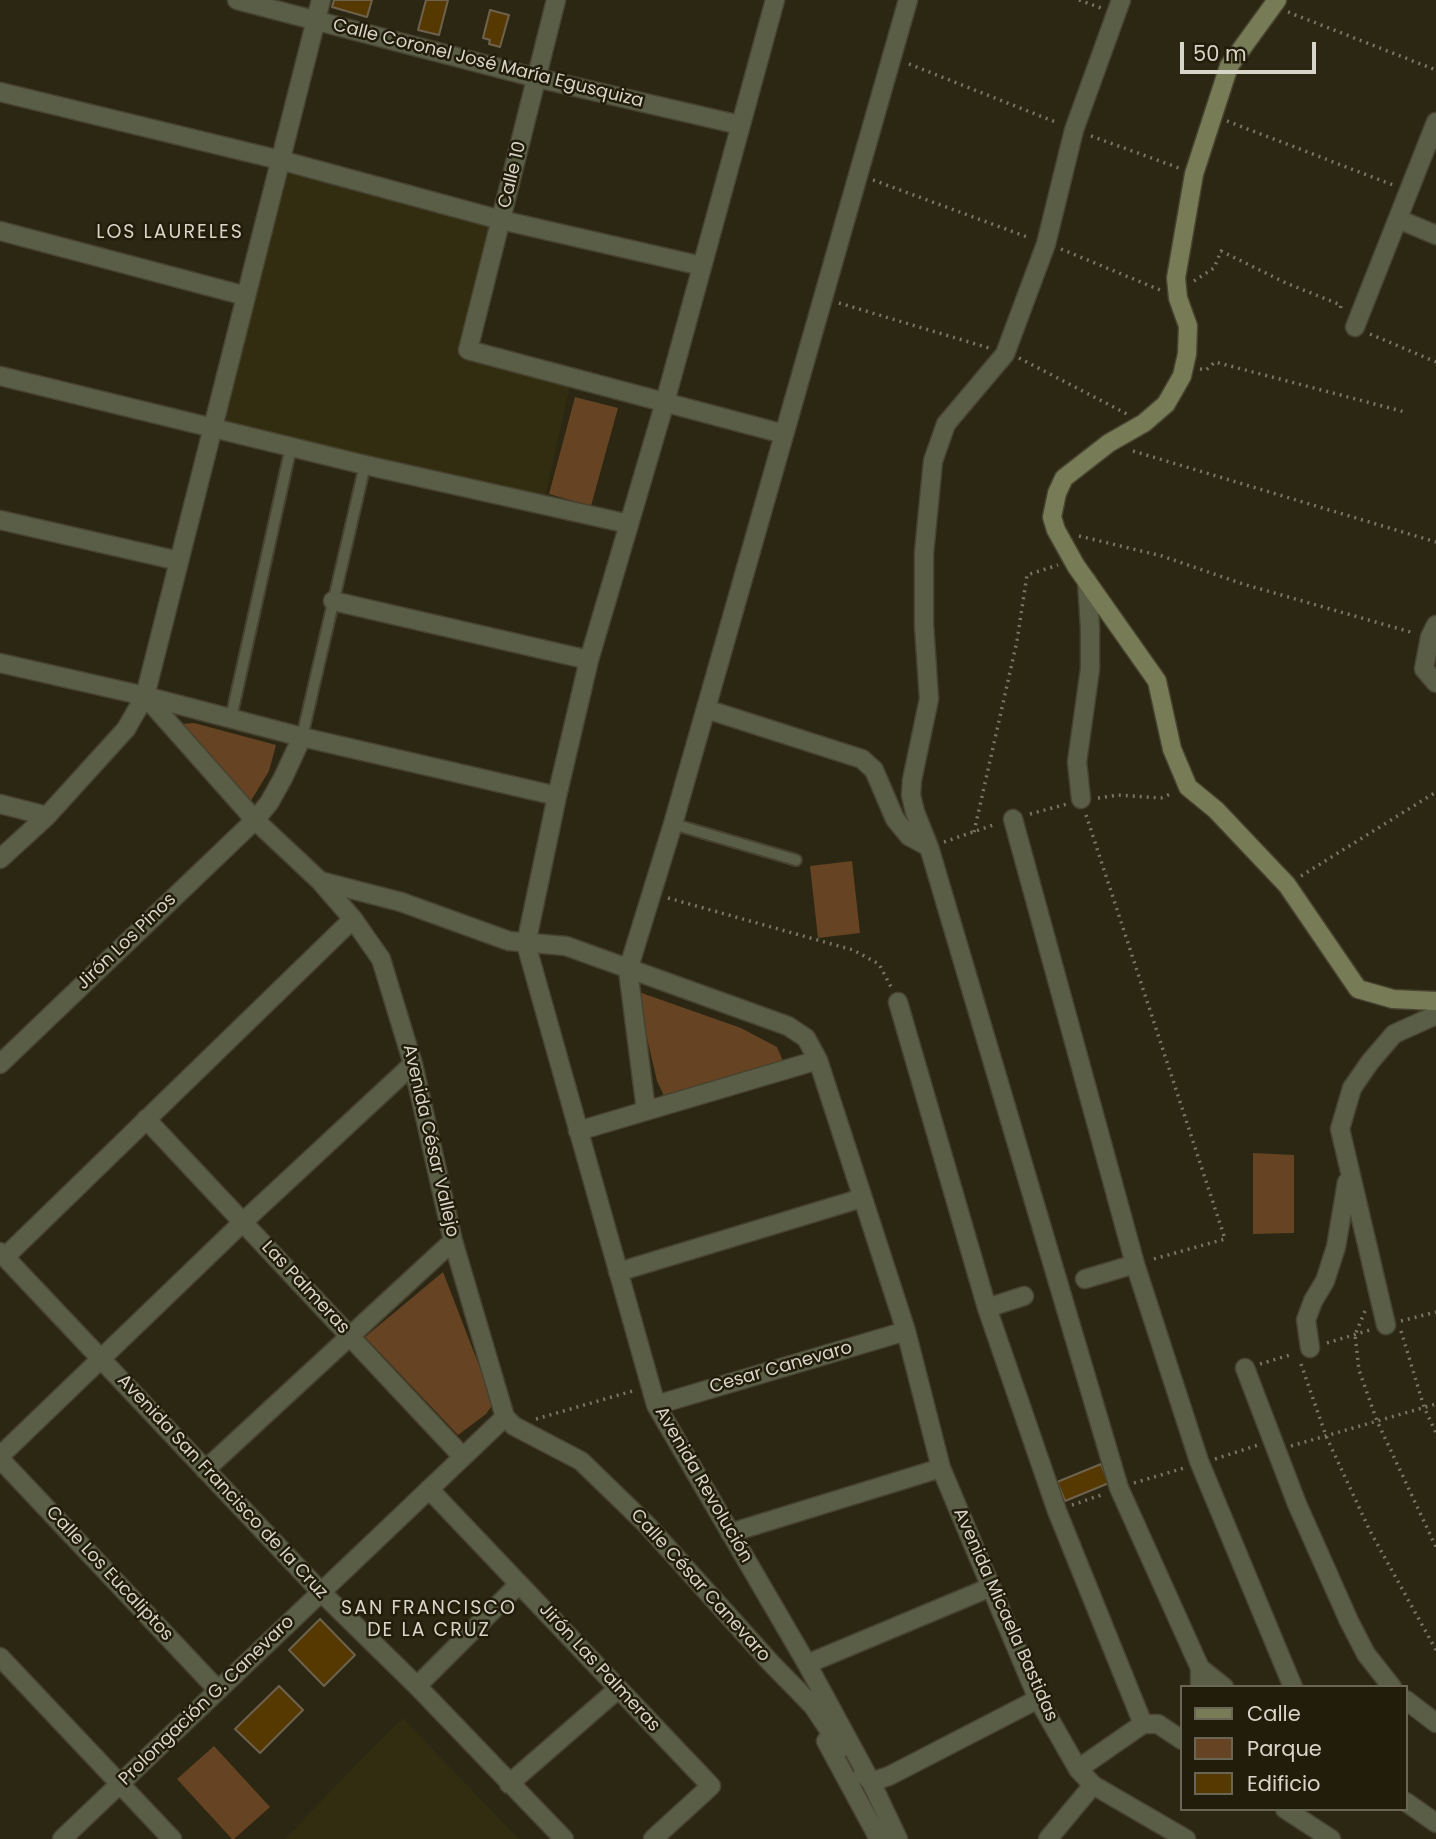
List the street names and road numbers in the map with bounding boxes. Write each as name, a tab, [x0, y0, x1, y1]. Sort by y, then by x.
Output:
street label: Calle Coronel José María Egusquiza	[330, 15, 646, 113]
street label: Calle 10	[494, 139, 532, 211]
street label: Jirón Los Pinos	[73, 889, 181, 995]
street label: Avenida César Vallejo	[397, 1043, 463, 1239]
street label: Las Palmeras	[256, 1237, 354, 1339]
street label: Cesar Canevaro	[707, 1337, 855, 1399]
street label: Avenida San Francisco de la Cruz	[112, 1370, 332, 1604]
street label: Avenida Revolución	[650, 1403, 756, 1567]
street label: Calle Los Eucaliptos	[41, 1502, 177, 1646]
street label: Calle César Canevaro	[626, 1505, 774, 1667]
street label: Avenida Micaela Bastidas	[948, 1505, 1062, 1725]
street label: Jirón Las Palmeras	[534, 1599, 664, 1737]
street label: Prolongación G. Canevaro	[115, 1611, 299, 1791]

